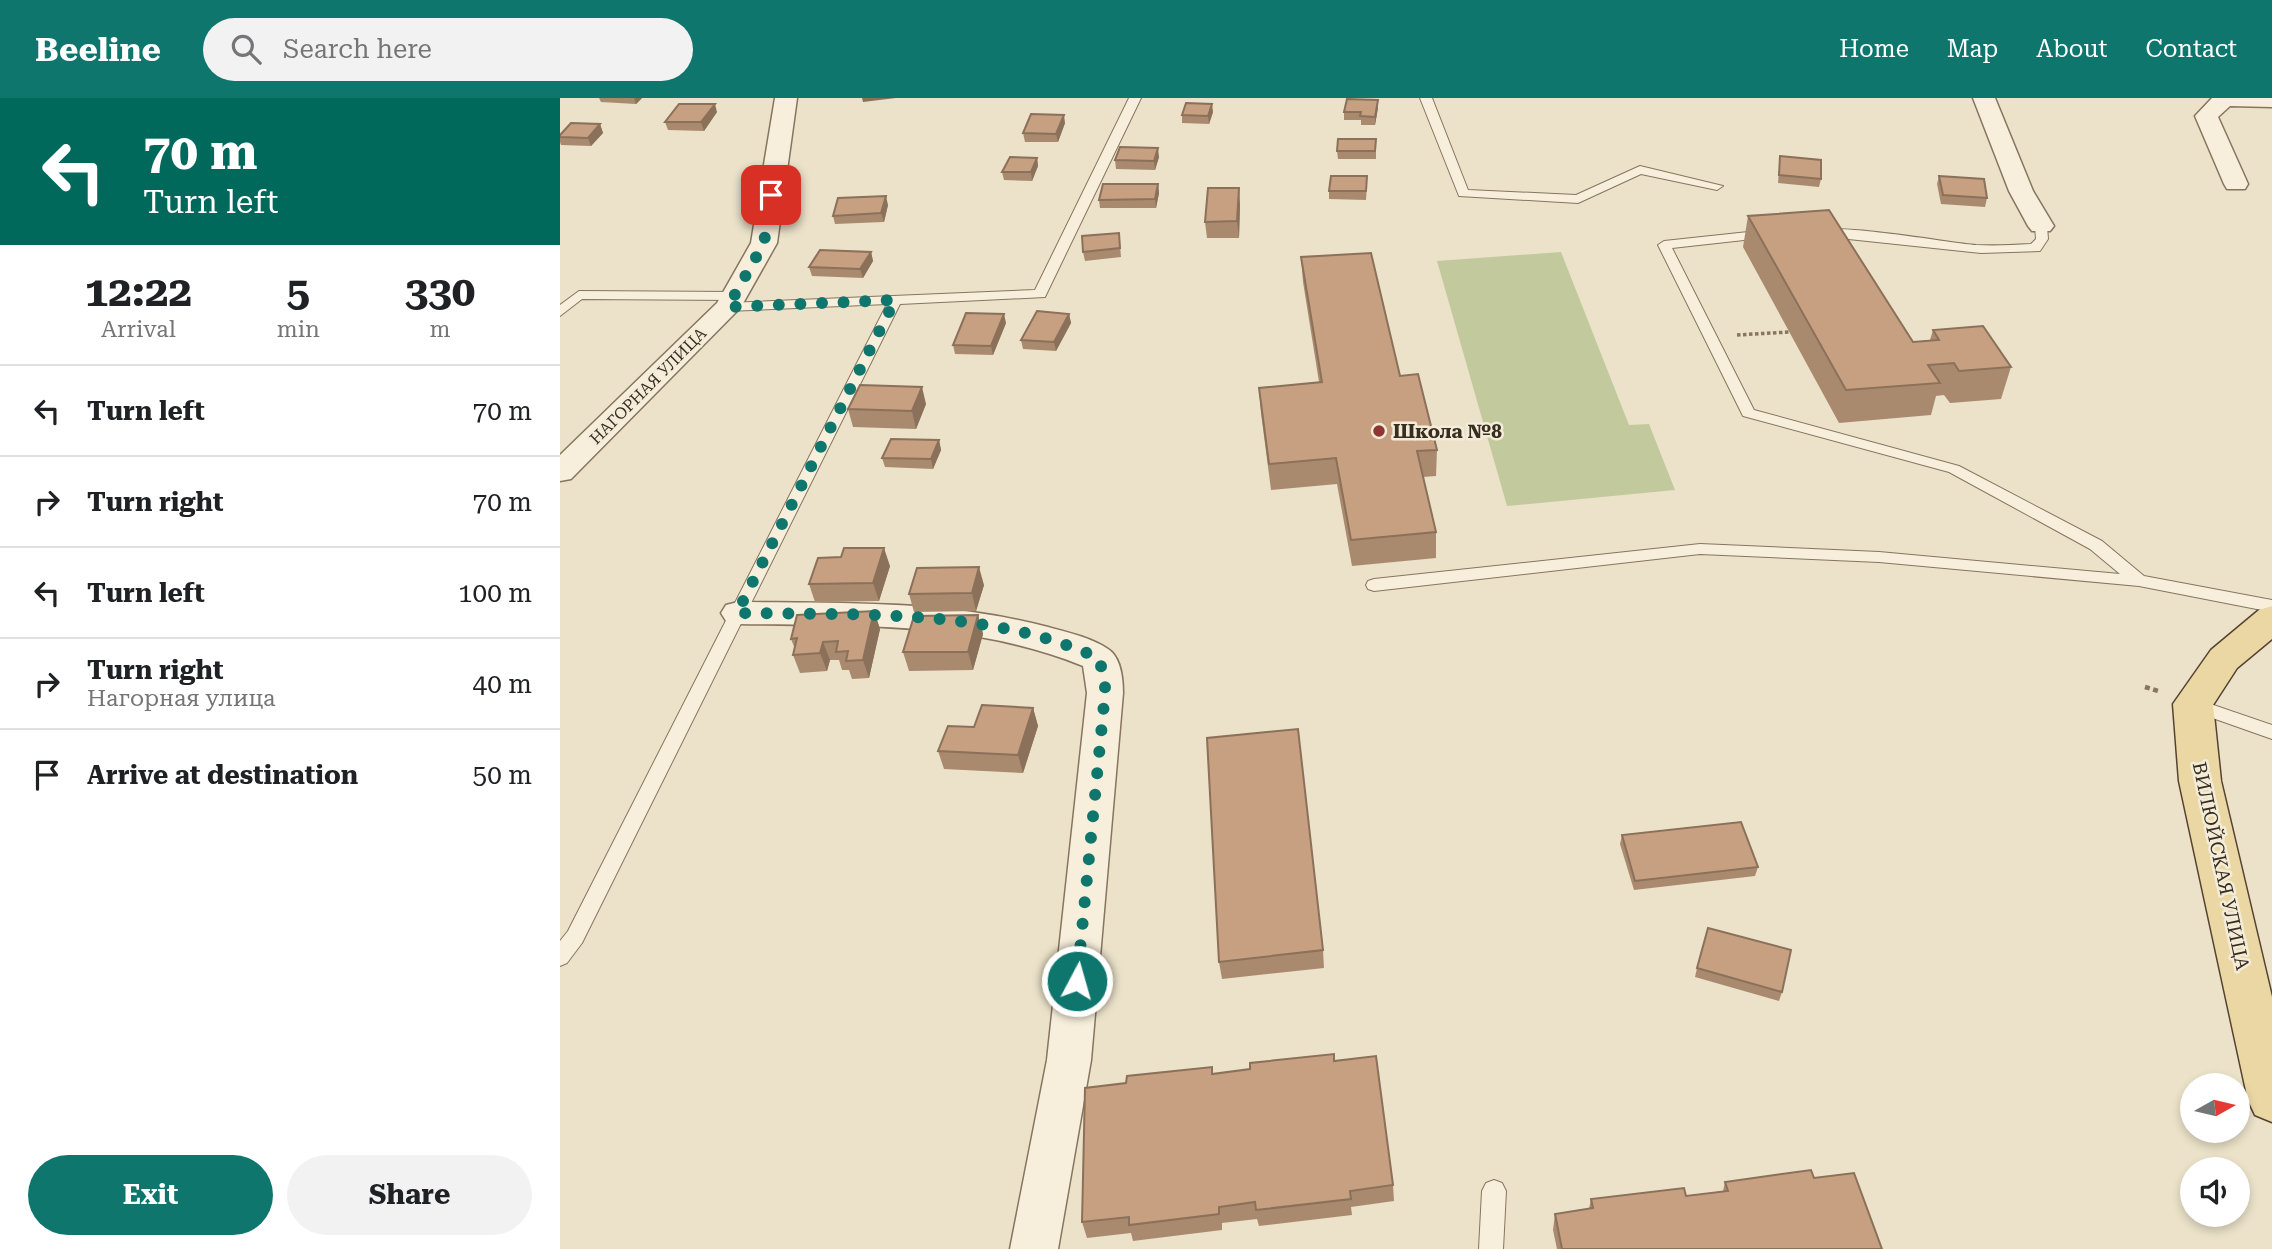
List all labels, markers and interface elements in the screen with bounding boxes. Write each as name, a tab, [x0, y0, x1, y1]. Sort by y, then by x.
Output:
search box	[203, 18, 693, 81]
text: Beeline	[35, 30, 161, 69]
icon: search	[227, 30, 265, 68]
text: Search here	[283, 34, 432, 64]
text: Home	[1839, 35, 1909, 63]
text: Map	[1947, 35, 1998, 63]
text: About	[2036, 35, 2107, 63]
text: Contact	[2145, 35, 2237, 63]
text: 70 m	[143, 124, 258, 181]
icon: left	[28, 126, 119, 217]
pin	[741, 165, 801, 225]
icon: arrive	[752, 176, 790, 214]
text: Turn left	[143, 183, 278, 221]
text: 12:22	[85, 267, 192, 316]
text: 5	[287, 267, 310, 316]
text: 330	[405, 267, 475, 316]
text: Arrival	[101, 316, 176, 343]
text: min	[277, 316, 320, 343]
text: m	[429, 316, 450, 343]
street label: НАГОРНАЯ УЛИЦА	[586, 323, 711, 448]
icon: left	[28, 392, 66, 430]
text: Turn left	[87, 396, 205, 426]
text: 70 m	[473, 396, 532, 426]
place label: Школа №8	[1393, 420, 1502, 443]
marker: Школа №8	[1371, 423, 1387, 439]
icon: right	[28, 483, 66, 521]
text: Turn right	[87, 487, 223, 517]
text: 70 m	[473, 487, 532, 517]
icon: left	[28, 574, 66, 612]
text: Turn left	[87, 578, 205, 608]
text: 100 m	[458, 578, 532, 608]
text: Turn right	[87, 655, 223, 685]
icon: right	[28, 665, 66, 703]
text: 40 m	[473, 669, 532, 699]
text: Нагорная улица	[87, 685, 276, 712]
icon: arrive	[28, 756, 66, 794]
text: Arrive at destination	[87, 760, 358, 790]
text: 50 m	[473, 760, 532, 790]
street label: ВИЛЮЙСКАЯ УЛИЦА	[2188, 760, 2254, 973]
position arrow	[1040, 944, 1114, 1018]
north arrow	[2180, 1073, 2250, 1143]
map controls	[2180, 1073, 2250, 1227]
button: Exit	[28, 1155, 273, 1235]
button: Share	[287, 1155, 532, 1235]
button: sound	[2180, 1157, 2250, 1227]

